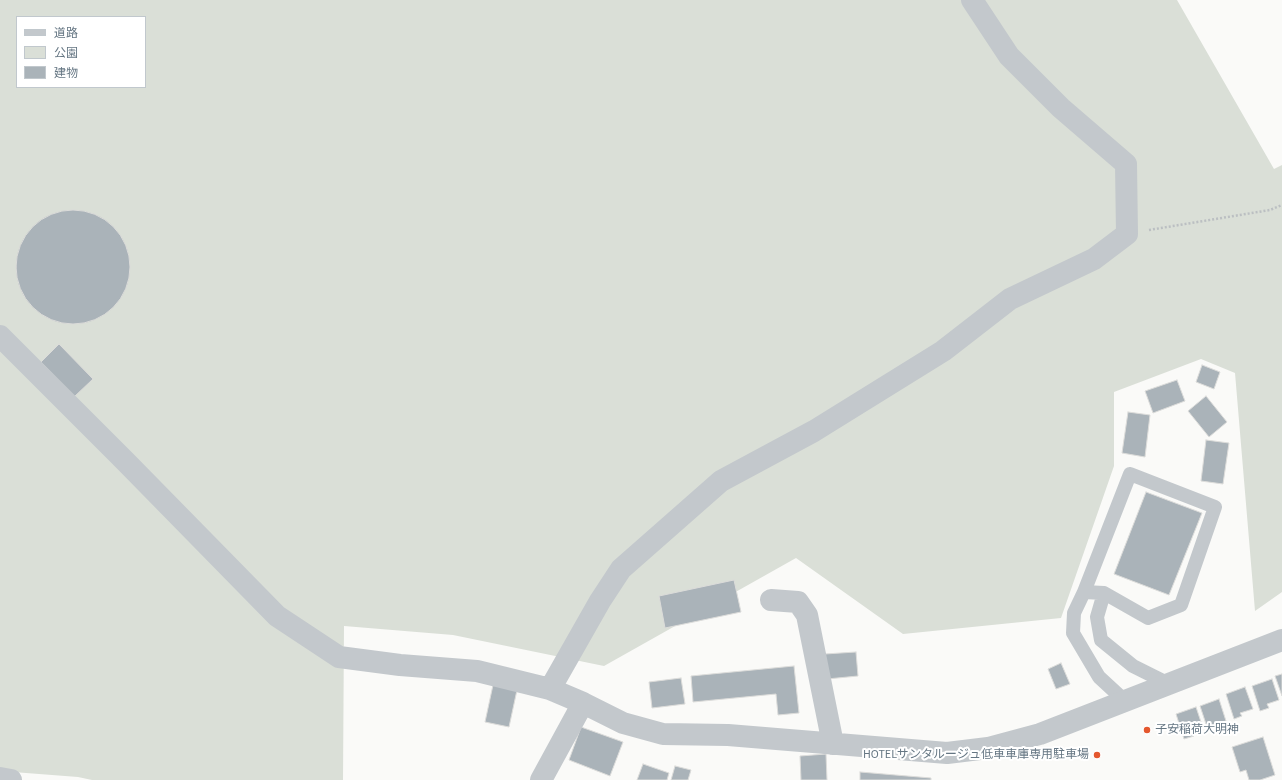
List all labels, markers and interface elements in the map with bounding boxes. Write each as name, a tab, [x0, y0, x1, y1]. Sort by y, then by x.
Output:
legend	[16, 16, 146, 88]
text: 道路	[54, 25, 78, 42]
text: 公園	[54, 45, 78, 62]
text: 建物	[54, 65, 78, 82]
place label: 子安稲荷大明神	[1155, 723, 1239, 737]
marker: 子安稲荷大明神	[1142, 725, 1152, 735]
place label: HOTELサンタルージュ低車車庫専用駐車場	[863, 748, 1089, 762]
marker: HOTELサンタルージュ低車車庫専用駐車場	[1092, 750, 1102, 760]

